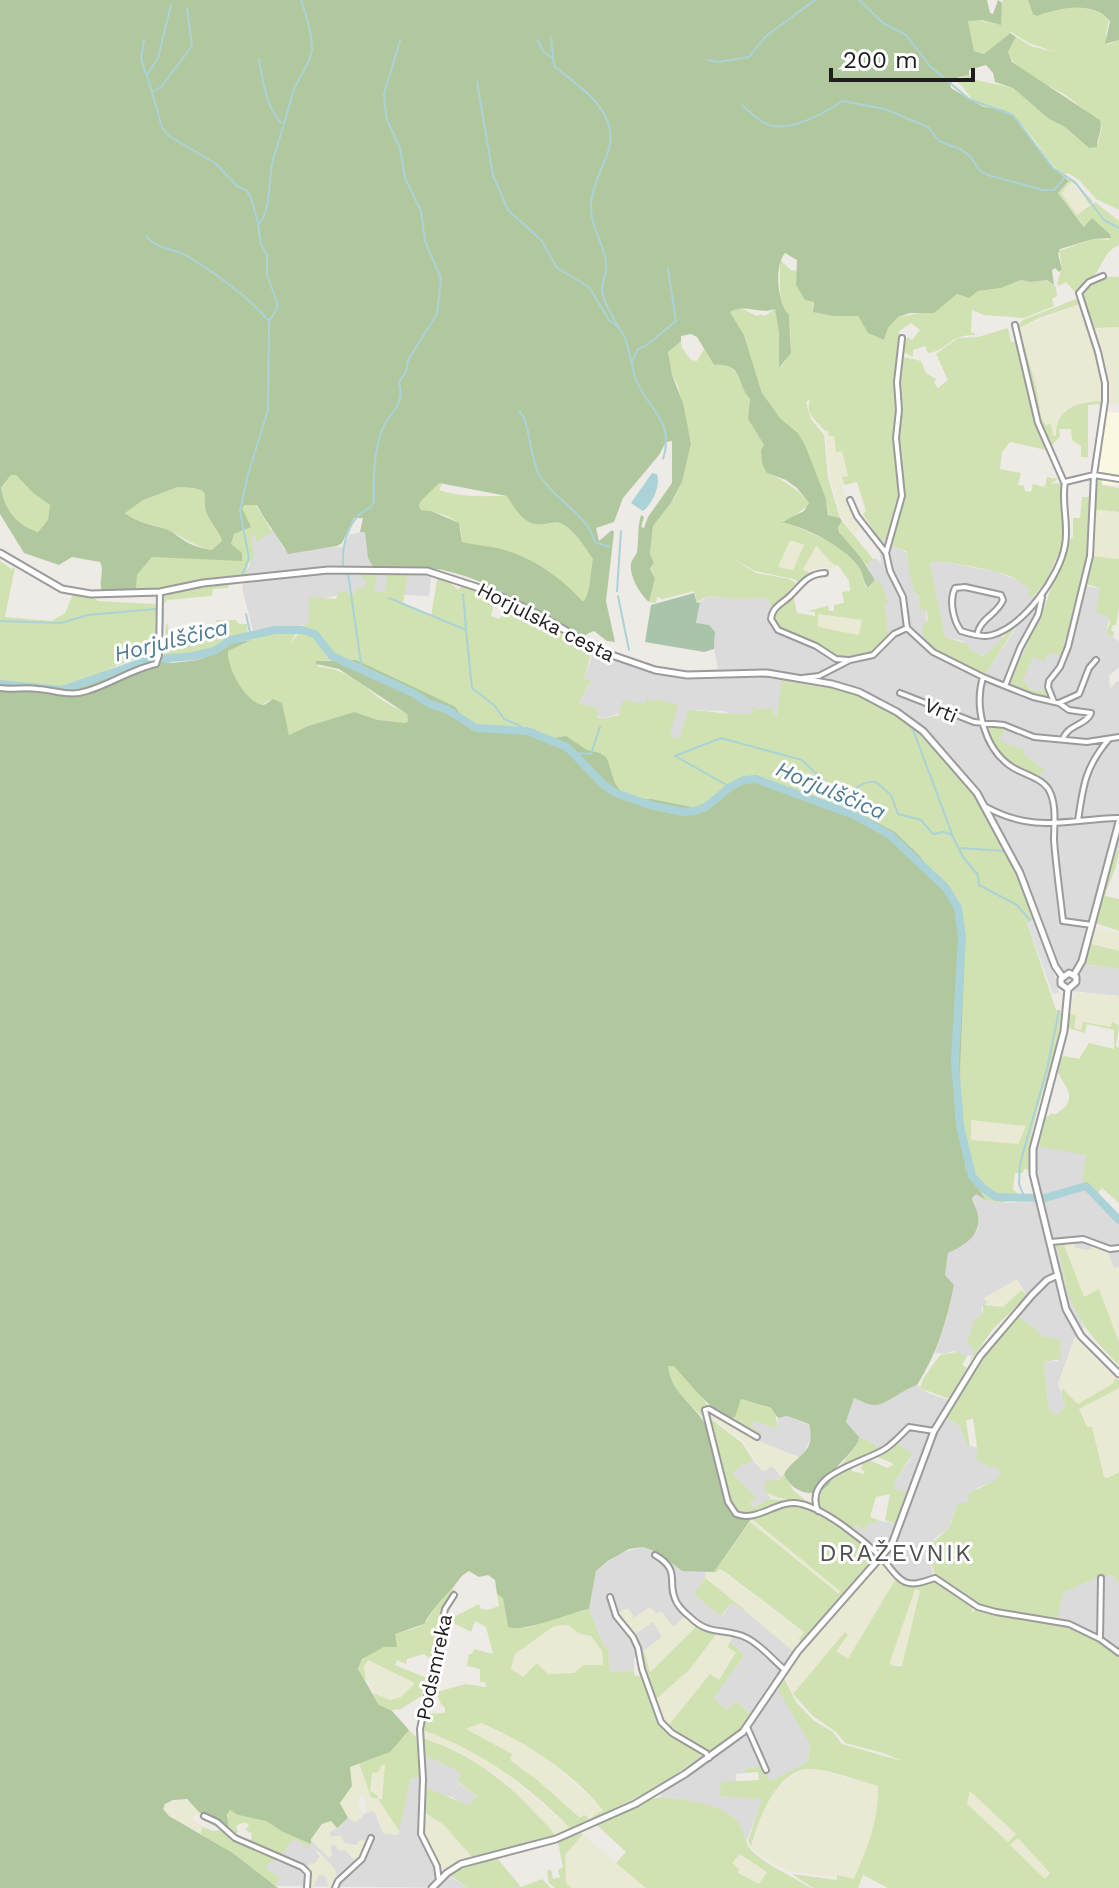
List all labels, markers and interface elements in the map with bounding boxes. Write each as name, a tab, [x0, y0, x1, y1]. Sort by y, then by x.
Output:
scale bar	[831, 32, 973, 82]
text: 200 m	[843, 46, 918, 74]
street label: Horjulska cesta	[473, 577, 619, 667]
water label: Horjulščica	[112, 614, 231, 667]
street label: Vrti	[921, 692, 961, 728]
water label: Horjulščica	[772, 756, 889, 825]
district label: DRAŽEVNIK	[819, 1539, 973, 1567]
street label: Podsmreka	[411, 1612, 457, 1722]

